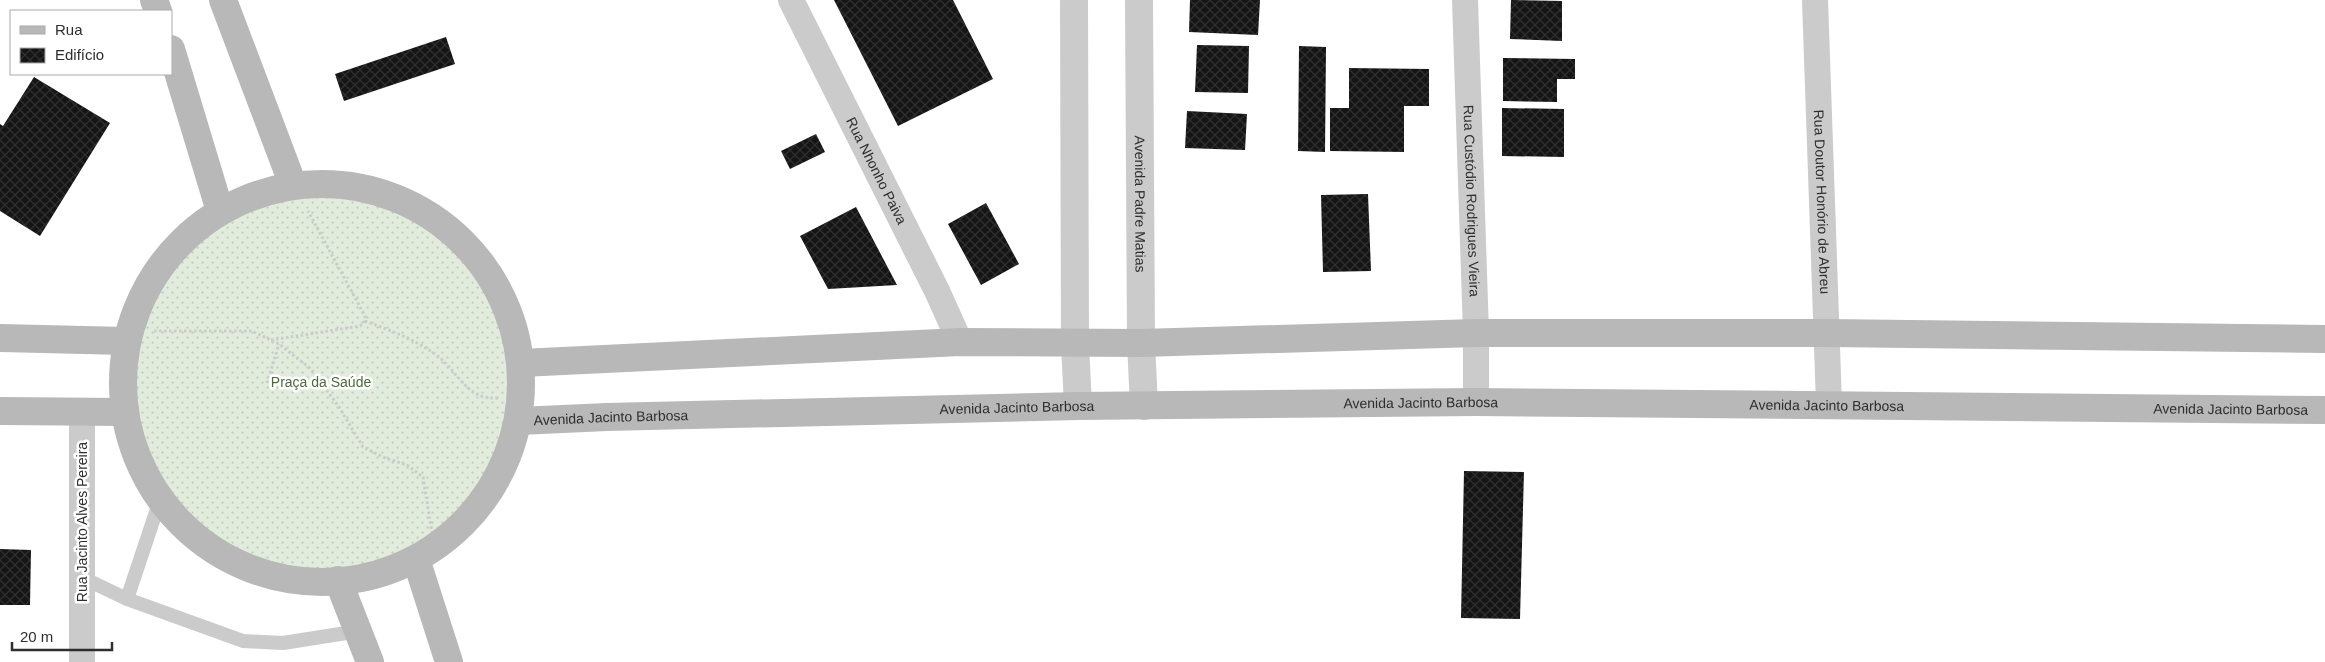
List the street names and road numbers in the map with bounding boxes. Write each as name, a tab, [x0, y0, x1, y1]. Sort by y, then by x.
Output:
street label: Rua Custódio Rodrigues Vieira	[1460, 105, 1483, 297]
street label: Rua Doutor Honório de Abreu	[1811, 109, 1833, 294]
street label: Rua Nhonho Paiva	[843, 115, 910, 227]
street label: Avenida Padre Matias	[1132, 136, 1149, 272]
street label: Avenida Jacinto Barbosa	[1343, 394, 1498, 411]
street label: Avenida Jacinto Barbosa	[1749, 397, 1904, 414]
street label: Avenida Jacinto Barbosa	[939, 398, 1094, 417]
street label: Avenida Jacinto Barbosa	[2153, 400, 2308, 418]
street label: Avenida Jacinto Barbosa	[533, 407, 689, 428]
street label: Rua Jacinto Alves Pereira	[74, 442, 90, 602]

